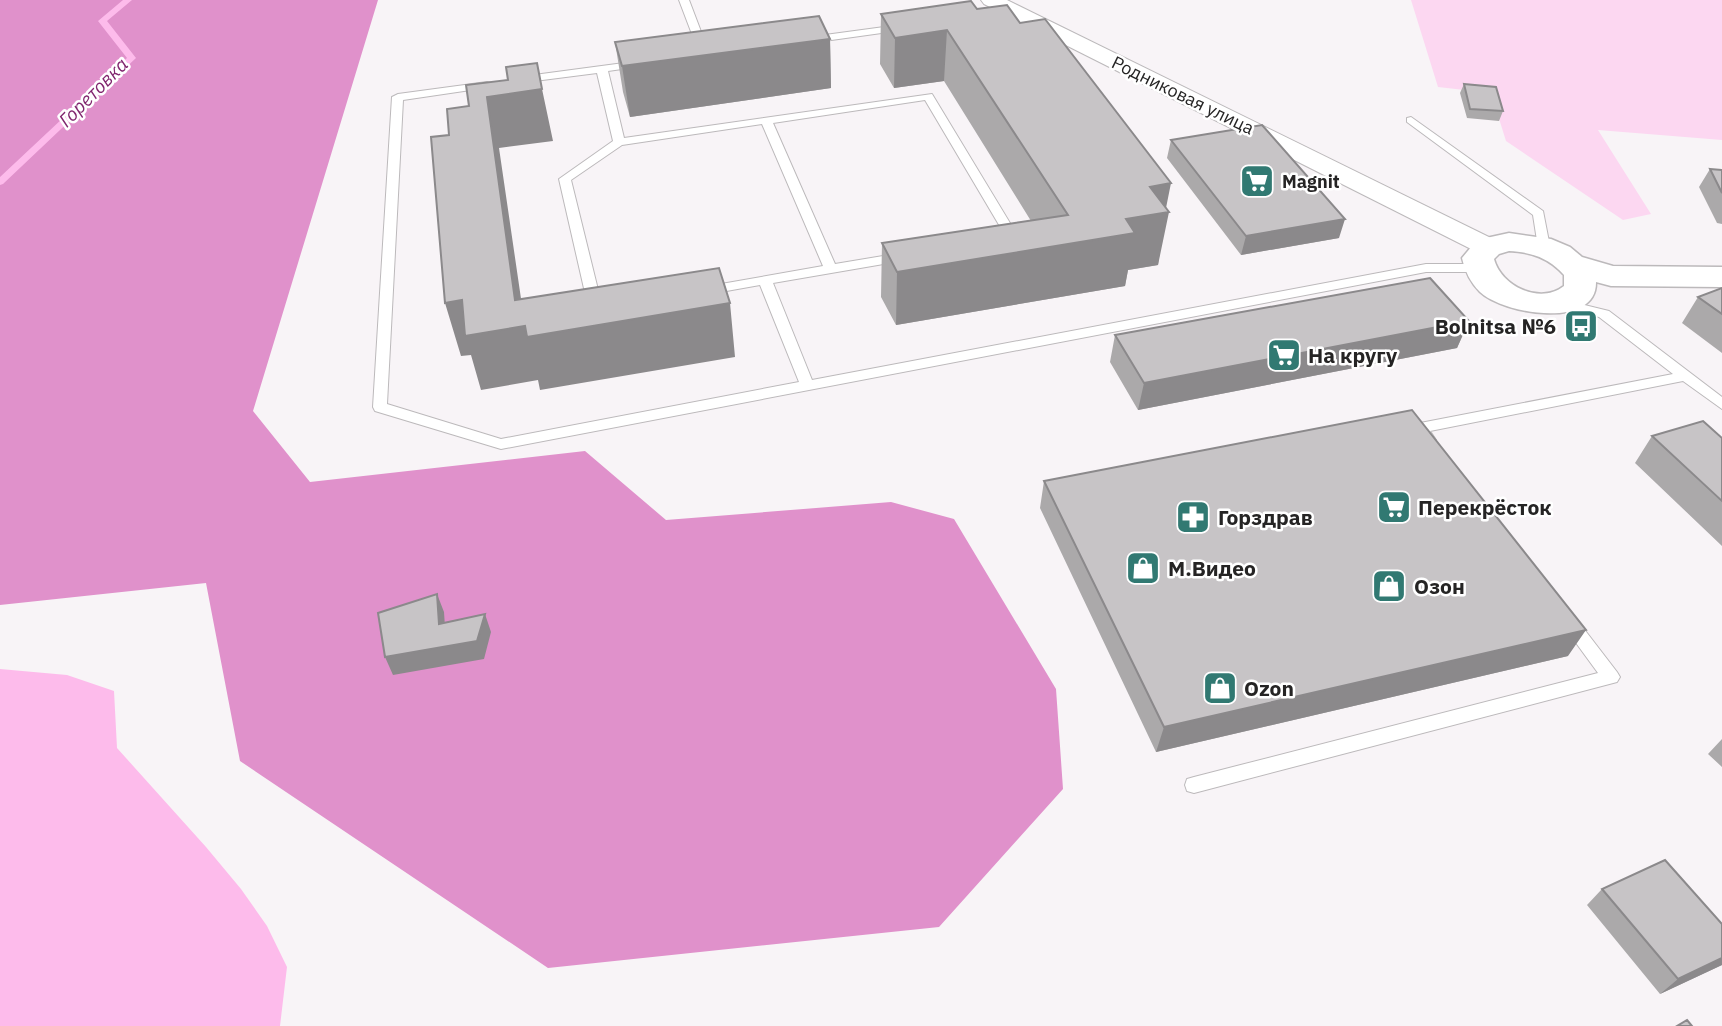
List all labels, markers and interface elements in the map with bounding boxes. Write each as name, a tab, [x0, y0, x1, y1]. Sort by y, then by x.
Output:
street label: Родниковая улица	[1108, 51, 1258, 140]
water label: Горетовка	[53, 52, 133, 132]
supermarket icon: Magnit	[1238, 162, 1276, 200]
place label: Magnit	[1282, 170, 1340, 193]
bus stop icon: Bolnitsa №6	[1562, 307, 1600, 345]
place label: Bolnitsa №6	[1435, 312, 1556, 340]
supermarket icon: На кругу	[1265, 336, 1303, 374]
place label: На кругу	[1308, 341, 1398, 369]
supermarket icon: Перекрёсток	[1375, 488, 1413, 526]
place label: Перекрёсток	[1418, 493, 1552, 521]
pharmacy icon: Горздрав	[1174, 498, 1212, 536]
place label: Горздрав	[1218, 503, 1313, 531]
shop icon: М.Видео	[1124, 549, 1162, 587]
place label: М.Видео	[1168, 554, 1256, 582]
shop icon: Озон	[1370, 567, 1408, 605]
place label: Озон	[1414, 572, 1465, 600]
shop icon: Ozon	[1201, 669, 1239, 707]
place label: Ozon	[1244, 674, 1294, 702]

